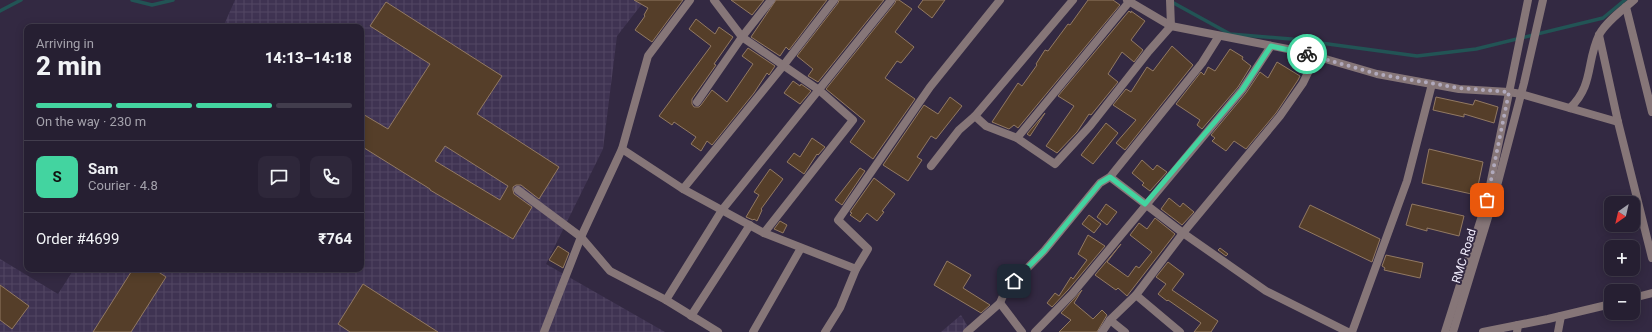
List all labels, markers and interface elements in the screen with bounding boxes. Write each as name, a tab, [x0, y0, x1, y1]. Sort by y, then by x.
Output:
courier	[1287, 34, 1327, 74]
text: Arriving in	[36, 36, 94, 51]
icon: bike	[1296, 43, 1318, 65]
text: 14:13–14:18	[265, 49, 352, 67]
text: 2 min	[36, 51, 102, 81]
text: On the way · 230 m	[36, 114, 146, 129]
button: chat	[258, 156, 300, 198]
button: phone	[310, 156, 352, 198]
text: Sam	[88, 160, 118, 178]
text: S	[52, 168, 62, 186]
text: Courier · 4.8	[88, 178, 158, 193]
pin	[1470, 183, 1504, 217]
icon: bag	[1476, 189, 1498, 211]
north arrow	[1604, 196, 1640, 232]
map controls	[1604, 196, 1640, 320]
street label: RMC Road	[1449, 227, 1479, 285]
text: Order #4699	[36, 230, 119, 248]
text: ₹764	[318, 230, 352, 248]
button: +	[1604, 240, 1640, 276]
pin	[997, 264, 1031, 298]
icon: home	[1003, 270, 1025, 292]
button: −	[1604, 284, 1640, 320]

